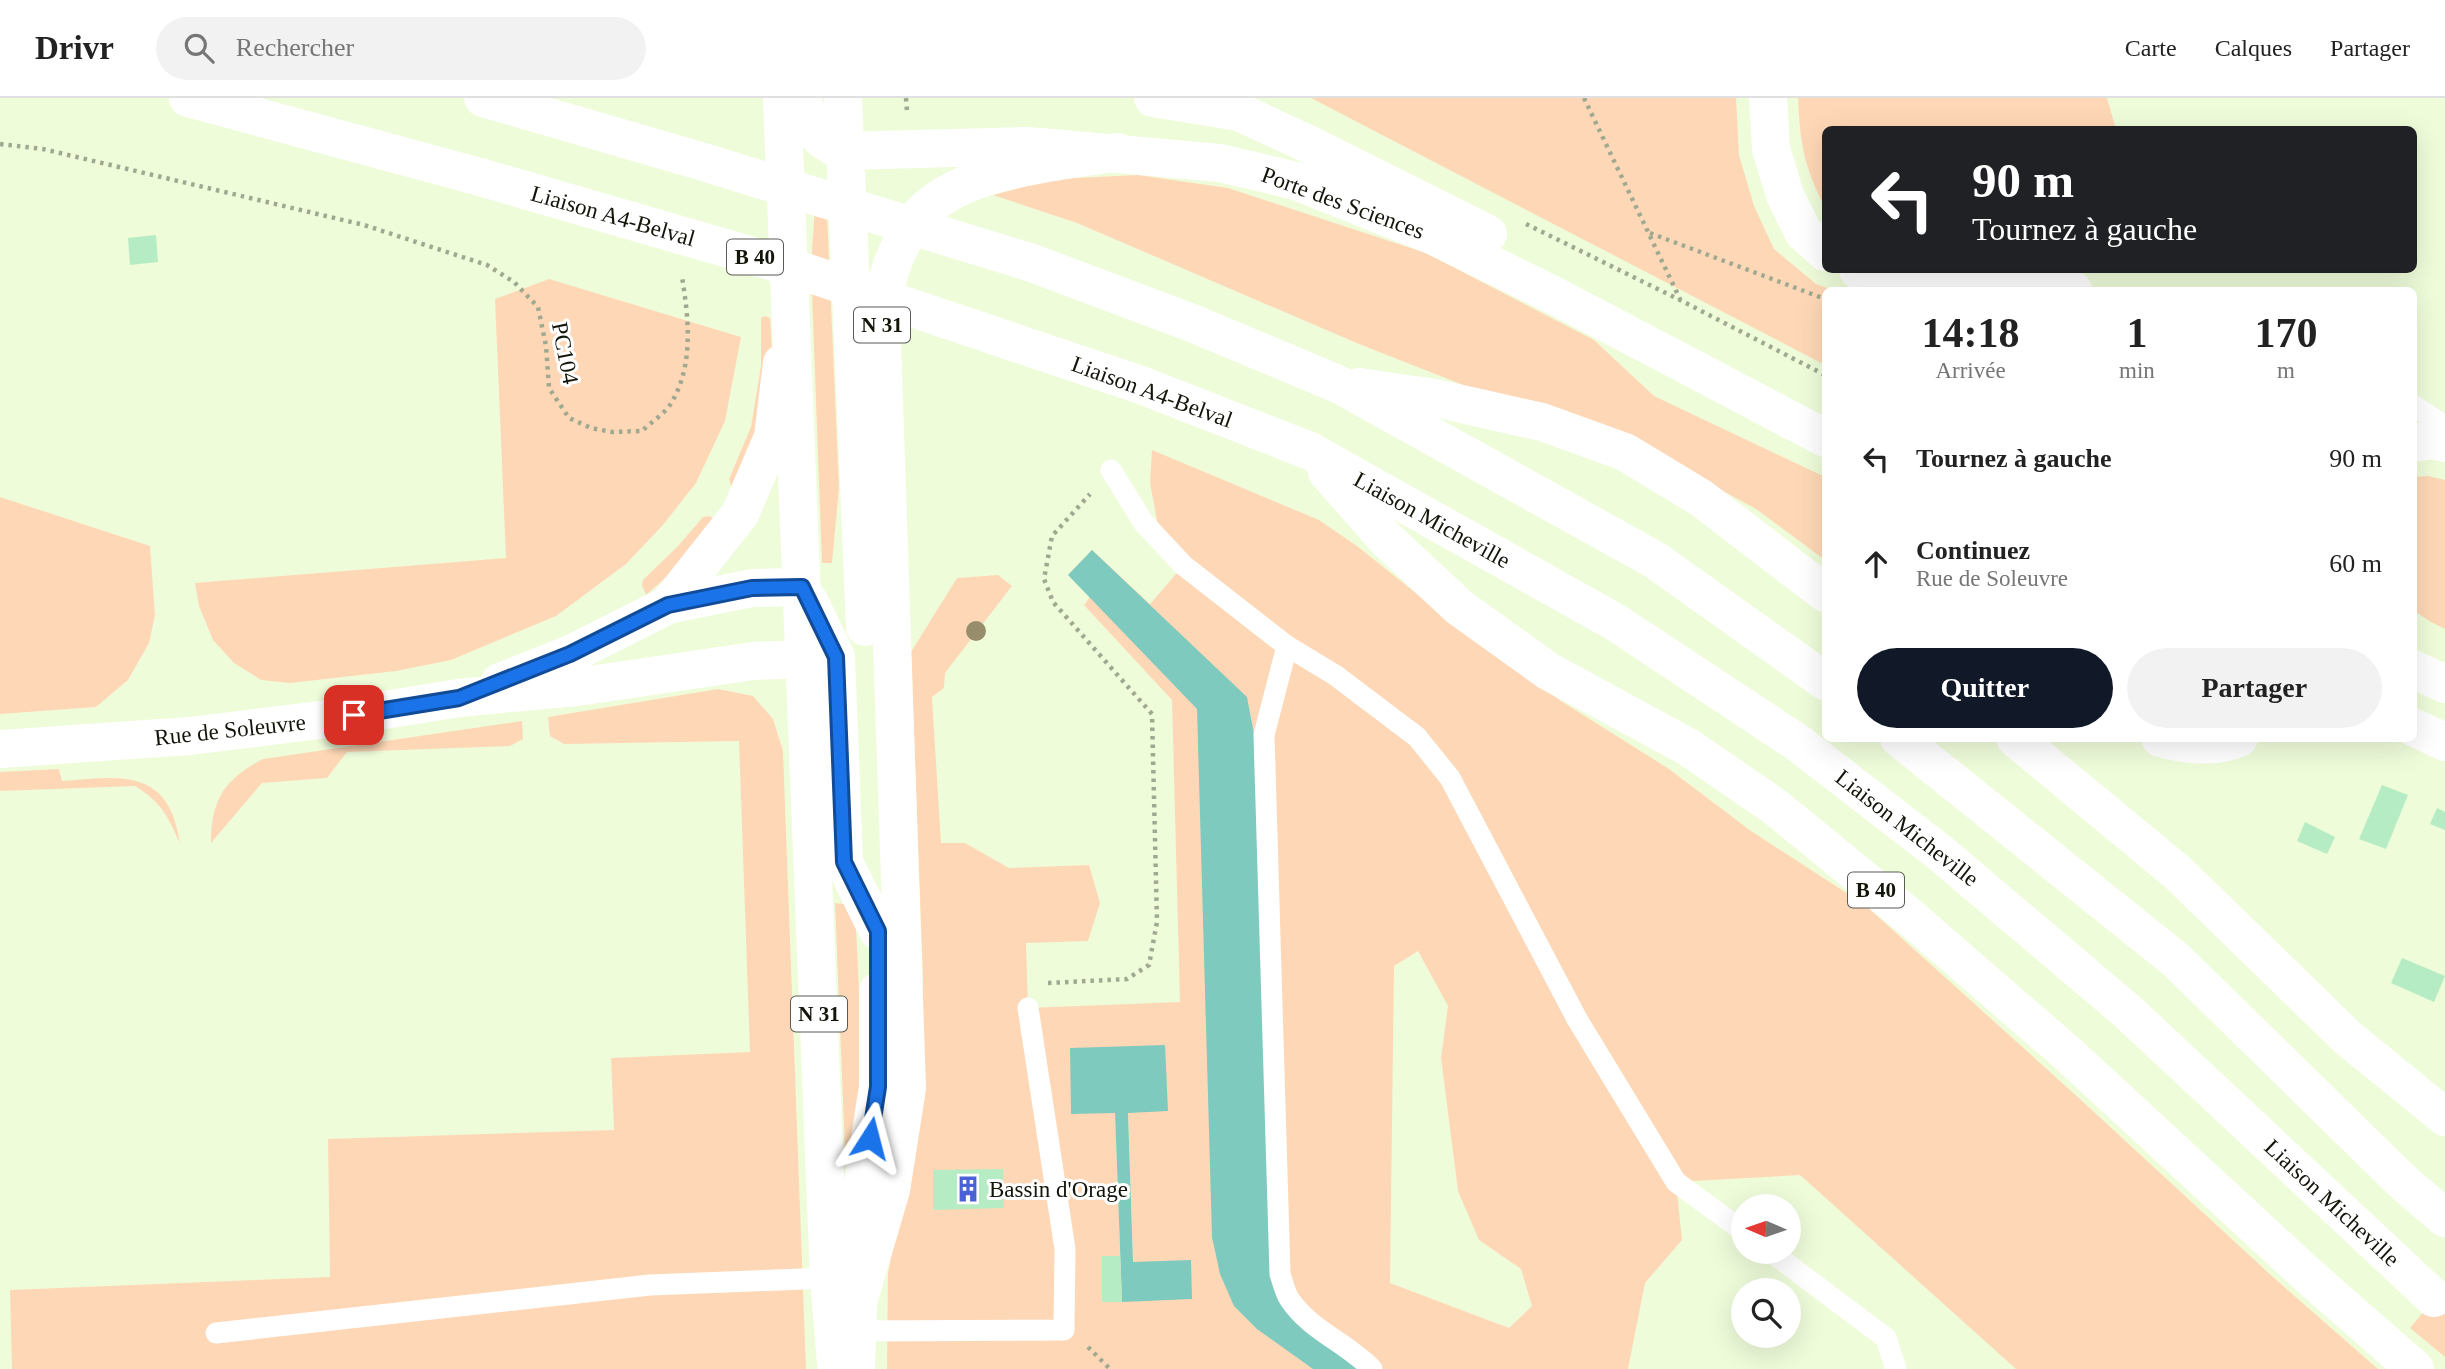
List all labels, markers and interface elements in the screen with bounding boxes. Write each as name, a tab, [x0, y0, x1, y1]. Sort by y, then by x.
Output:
search box	[156, 17, 646, 80]
icon: search	[180, 29, 218, 67]
text: Drivr	[35, 30, 114, 66]
text: Rechercher	[236, 33, 354, 62]
text: Carte	[2125, 35, 2177, 61]
text: Calques	[2215, 35, 2292, 61]
text: Partager	[2330, 35, 2410, 61]
text: 90 m	[1972, 153, 2074, 208]
icon: left	[1857, 154, 1948, 245]
street label: Porte des Sciences	[1258, 162, 1428, 244]
street label: Liaison A4-Belval	[528, 181, 698, 251]
text: Tournez à gauche	[1972, 211, 2197, 247]
road number: B 40	[727, 240, 783, 274]
road number: N 31	[854, 308, 910, 342]
text: 14:18	[1922, 310, 2020, 356]
text: 1	[2126, 310, 2147, 356]
text: 170	[2254, 310, 2317, 356]
street label: PC104	[547, 320, 583, 387]
street label: Liaison A4-Belval	[1068, 351, 1236, 433]
text: Arrivée	[1935, 358, 2006, 383]
text: min	[2119, 358, 2155, 383]
text: m	[2277, 358, 2295, 383]
icon: left	[1857, 440, 1895, 478]
text: Tournez à gauche	[1916, 444, 2112, 473]
text: 90 m	[2329, 444, 2382, 473]
street label: Liaison Micheville	[1350, 467, 1514, 573]
text: Continuez	[1916, 536, 2030, 565]
icon: ahead	[1857, 545, 1895, 583]
text: 60 m	[2329, 549, 2382, 578]
text: Rue de Soleuvre	[1916, 566, 2068, 591]
button: Quitter	[1857, 648, 2113, 728]
button: Partager	[2127, 648, 2382, 728]
pin	[324, 685, 384, 745]
icon: arrive	[335, 696, 373, 734]
street label: Rue de Soleuvre	[153, 710, 307, 750]
street label: Liaison Micheville	[1831, 764, 1983, 892]
road number: B 40	[1848, 872, 1904, 908]
road number: N 31	[791, 996, 847, 1032]
position arrow	[833, 1101, 907, 1175]
street label: Liaison Micheville	[2260, 1134, 2404, 1272]
building icon: Bassin d'Orage	[953, 1174, 983, 1204]
place label: Bassin d'Orage	[989, 1177, 1128, 1202]
north arrow	[1731, 1194, 1801, 1264]
map controls	[1731, 1194, 1801, 1348]
button: search	[1731, 1278, 1801, 1348]

